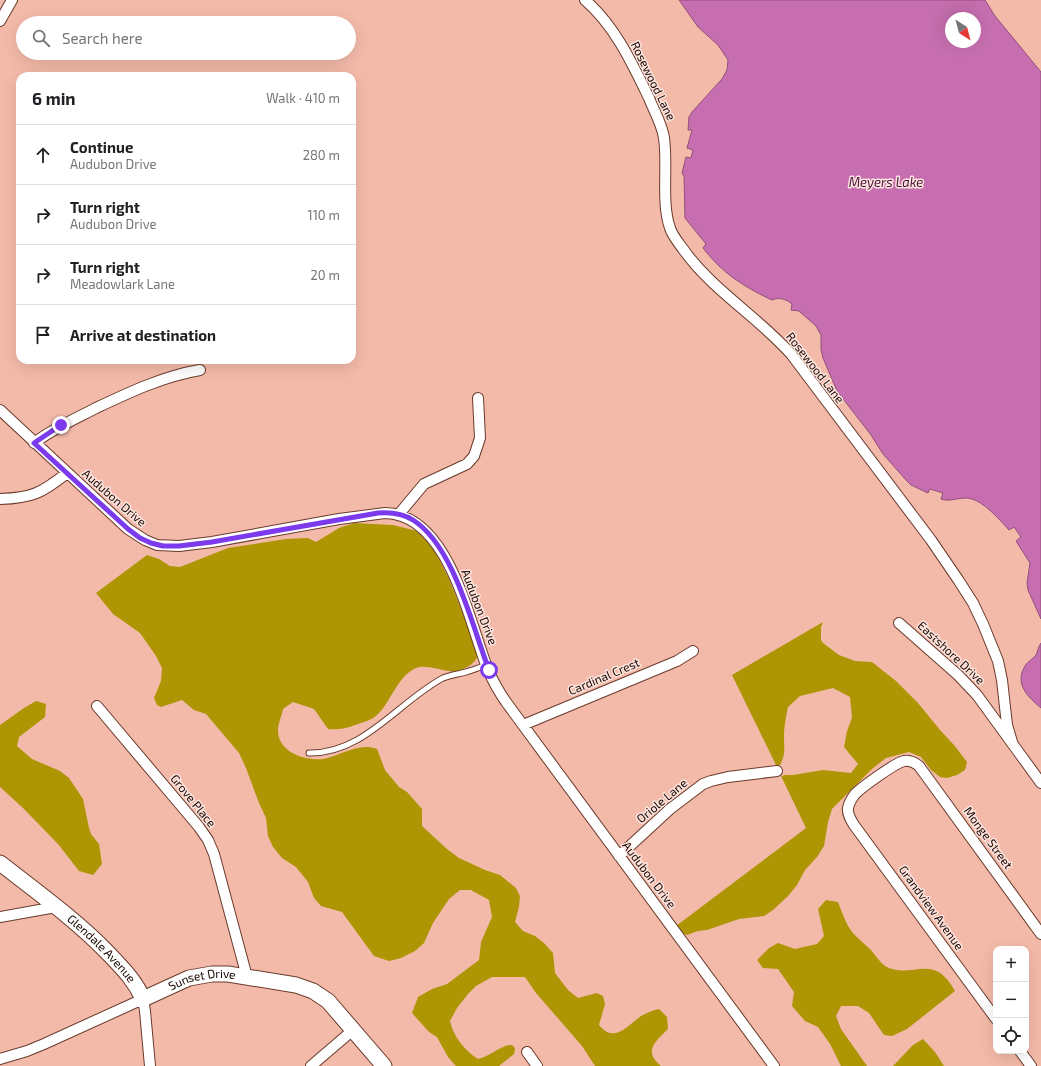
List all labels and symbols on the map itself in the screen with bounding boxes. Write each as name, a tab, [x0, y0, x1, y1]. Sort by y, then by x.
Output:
north arrow	[945, 12, 981, 48]
street label: Rosewood Lane	[629, 39, 679, 122]
water label: Meyers Lake	[849, 174, 923, 190]
street label: Rosewood Lane	[784, 329, 848, 406]
route end	[52, 416, 70, 434]
street label: Audubon Drive	[80, 466, 149, 529]
street label: Audubon Drive	[459, 567, 501, 646]
street label: Eastshore Drive	[915, 618, 988, 687]
street label: Cardinal Crest	[566, 655, 642, 697]
route start	[480, 661, 498, 679]
street label: Grove Place	[168, 771, 219, 830]
street label: Oriole Lane	[633, 775, 689, 825]
street label: Monge Street	[962, 804, 1016, 872]
street label: Audubon Drive	[620, 838, 679, 910]
street label: Grandview Avenue	[897, 863, 967, 952]
street label: Glendale Avenue	[65, 911, 139, 985]
street label: Sunset Drive	[166, 966, 237, 993]

